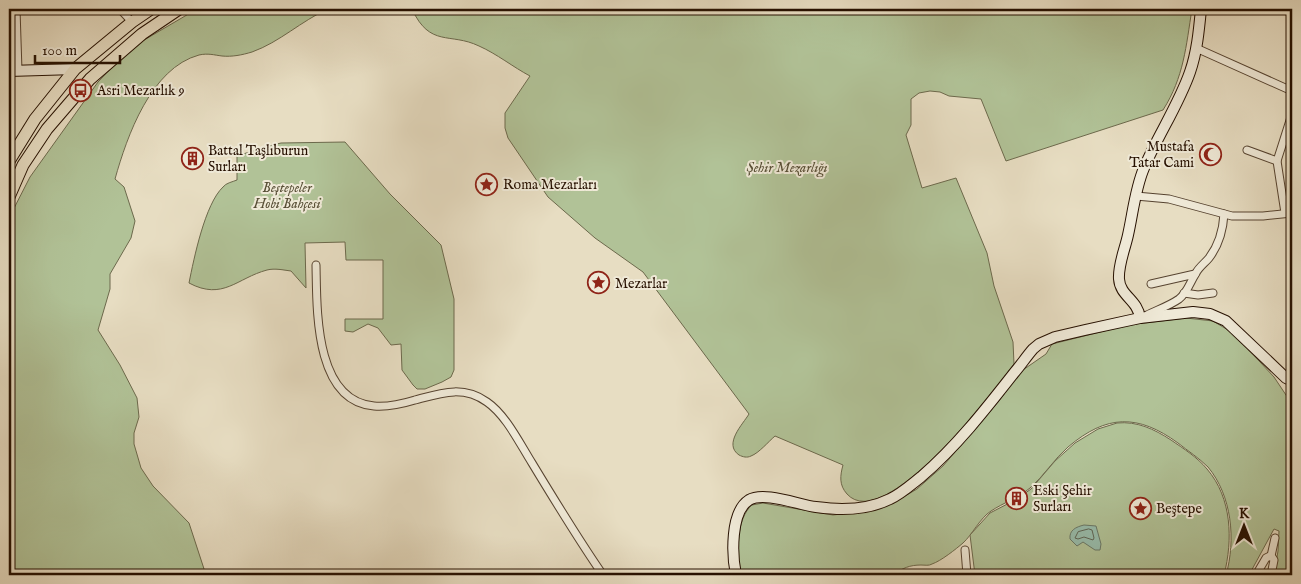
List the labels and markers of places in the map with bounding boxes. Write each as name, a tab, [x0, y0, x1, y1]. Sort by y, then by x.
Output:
bus stop icon: Asri Mezarlık 9	[69, 78, 93, 102]
place label: Asri Mezarlık 9	[96, 82, 185, 100]
place label: Mustafa Tatar Cami	[1129, 138, 1195, 172]
place label: Battal Taşlıburun Surları	[208, 142, 309, 176]
mosque icon: Mustafa Tatar Cami	[1198, 142, 1222, 166]
building icon: Battal Taşlıburun Surları	[180, 146, 204, 170]
place icon: Roma Mezarları	[475, 172, 499, 196]
place label: Roma Mezarları	[503, 176, 597, 194]
place icon: Mezarlar	[587, 271, 611, 295]
place label: Mezarlar	[615, 275, 667, 293]
place label: Eski Şehir Surları	[1033, 482, 1092, 516]
building icon: Eski Şehir Surları	[1005, 486, 1029, 510]
place icon: Beştepe	[1128, 496, 1152, 520]
place label: Beştepe	[1156, 500, 1202, 518]

